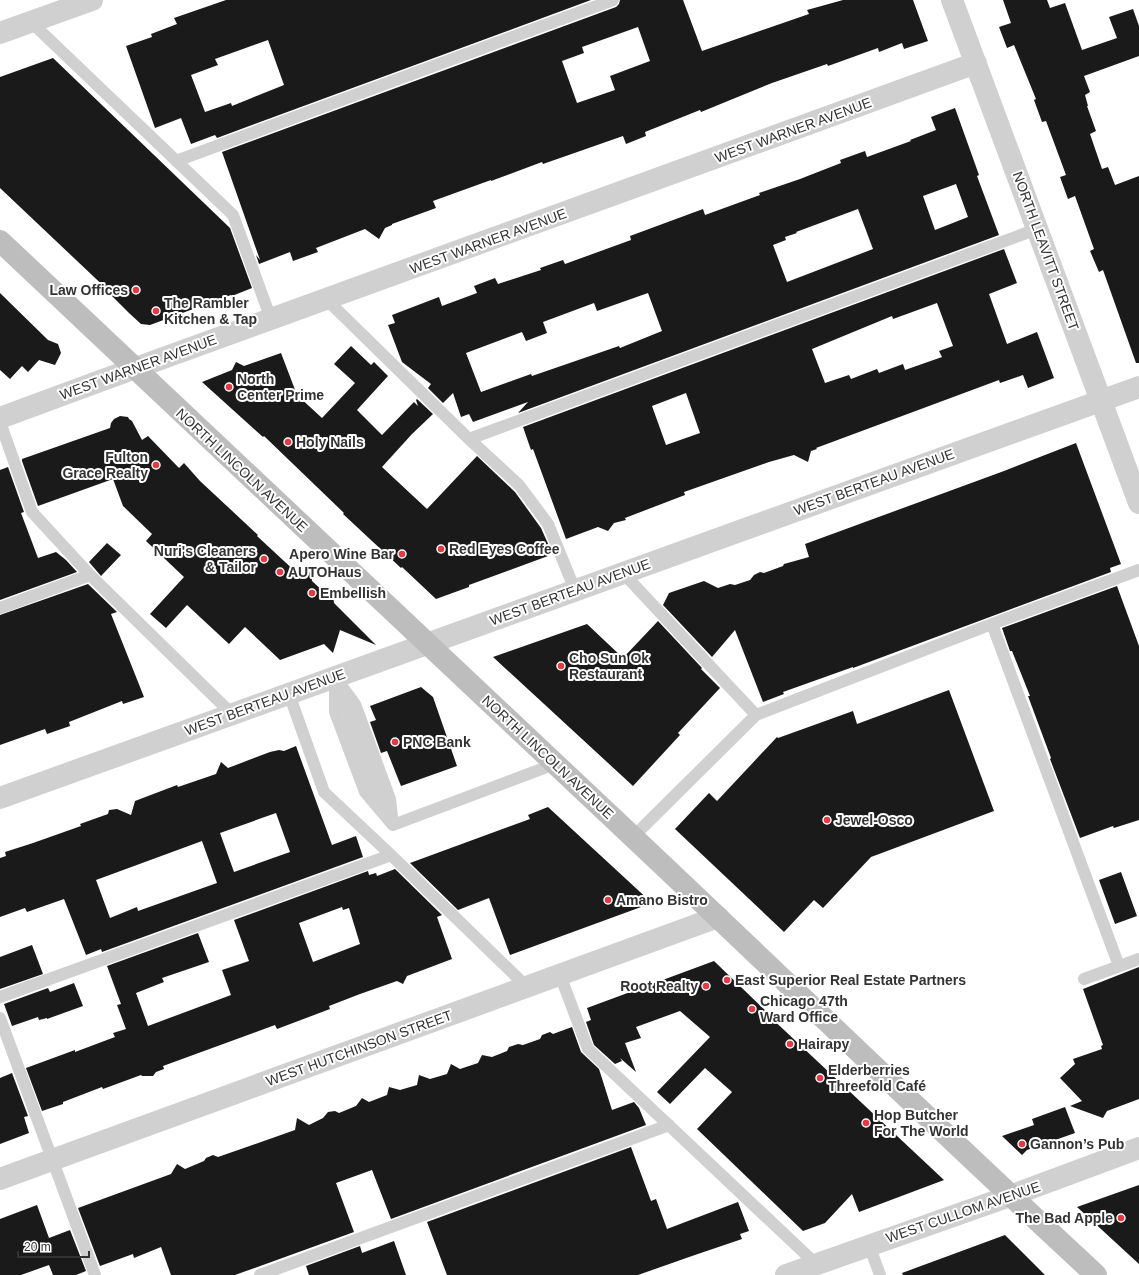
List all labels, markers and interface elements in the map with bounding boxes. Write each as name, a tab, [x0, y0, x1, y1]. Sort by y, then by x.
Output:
street label: WEST WARNER AVENUE	[713, 94, 873, 166]
street label: NORTH LEAVITT STREET	[1010, 169, 1082, 333]
street label: WEST WARNER AVENUE	[408, 205, 568, 277]
place label: Law Offices	[49, 282, 128, 298]
marker: Law Offices	[131, 285, 141, 295]
place label: The Rambler Kitchen & Tap	[164, 295, 257, 327]
marker: The Rambler Kitchen & Tap	[151, 306, 161, 316]
street label: WEST WARNER AVENUE	[58, 331, 218, 403]
place label: North Center Prime	[237, 371, 324, 403]
marker: North Center Prime	[224, 382, 234, 392]
street label: NORTH LINCOLN AVENUE	[173, 405, 311, 535]
place label: Holy Nails	[296, 434, 364, 450]
marker: Holy Nails	[283, 437, 293, 447]
street label: WEST BERTEAU AVENUE	[792, 445, 956, 519]
place label: Fulton Grace Realty	[62, 449, 148, 481]
marker: Fulton Grace Realty	[151, 460, 161, 470]
place label: Red Eyes Coffee	[449, 541, 560, 557]
place label: Nuri's Cleaners & Tailor	[154, 543, 257, 575]
marker: Red Eyes Coffee	[436, 544, 446, 554]
place label: Apero Wine Bar	[289, 546, 395, 562]
marker: Apero Wine Bar	[397, 549, 407, 559]
marker: Nuri's Cleaners & Tailor	[259, 554, 269, 564]
street label: WEST BERTEAU AVENUE	[488, 555, 652, 629]
place label: AUTOHaus	[288, 564, 362, 580]
marker: AUTOHaus	[275, 567, 285, 577]
place label: Embellish	[320, 585, 386, 601]
marker: Embellish	[307, 588, 317, 598]
place label: Cho Sun Ok Restaurant	[569, 650, 649, 682]
marker: Cho Sun Ok Restaurant	[556, 661, 566, 671]
street label: WEST BERTEAU AVENUE	[183, 665, 347, 739]
street label: NORTH LINCOLN AVENUE	[479, 692, 617, 822]
place label: PNC Bank	[403, 734, 471, 750]
marker: PNC Bank	[390, 737, 400, 747]
place label: Jewel-Osco	[835, 812, 913, 828]
marker: Jewel-Osco	[822, 815, 832, 825]
place label: Amano Bistro	[616, 892, 708, 908]
marker: Amano Bistro	[603, 895, 613, 905]
place label: East Superior Real Estate Partners	[735, 972, 966, 988]
marker: East Superior Real Estate Partners	[722, 975, 732, 985]
place label: Root Realty	[620, 978, 698, 994]
marker: Root Realty	[701, 981, 711, 991]
place label: Chicago 47th Ward Office	[760, 993, 848, 1025]
marker: Chicago 47th Ward Office	[747, 1004, 757, 1014]
street label: WEST HUTCHINSON STREET	[264, 1007, 454, 1089]
place label: Hairapy	[798, 1036, 850, 1052]
marker: Hairapy	[785, 1039, 795, 1049]
place label: Elderberries Threefold Café	[828, 1062, 926, 1094]
marker: Elderberries Threefold Café	[815, 1073, 825, 1083]
place label: Hop Butcher For The World	[874, 1107, 969, 1139]
marker: Hop Butcher For The World	[861, 1118, 871, 1128]
place label: Gannon’s Pub	[1030, 1136, 1124, 1152]
marker: Gannon’s Pub	[1017, 1139, 1027, 1149]
street label: WEST CULLOM AVENUE	[884, 1178, 1042, 1246]
place label: The Bad Apple	[1016, 1210, 1113, 1226]
marker: The Bad Apple	[1116, 1213, 1126, 1223]
scale bar	[18, 1233, 89, 1259]
text: 20 m	[24, 1240, 51, 1254]

